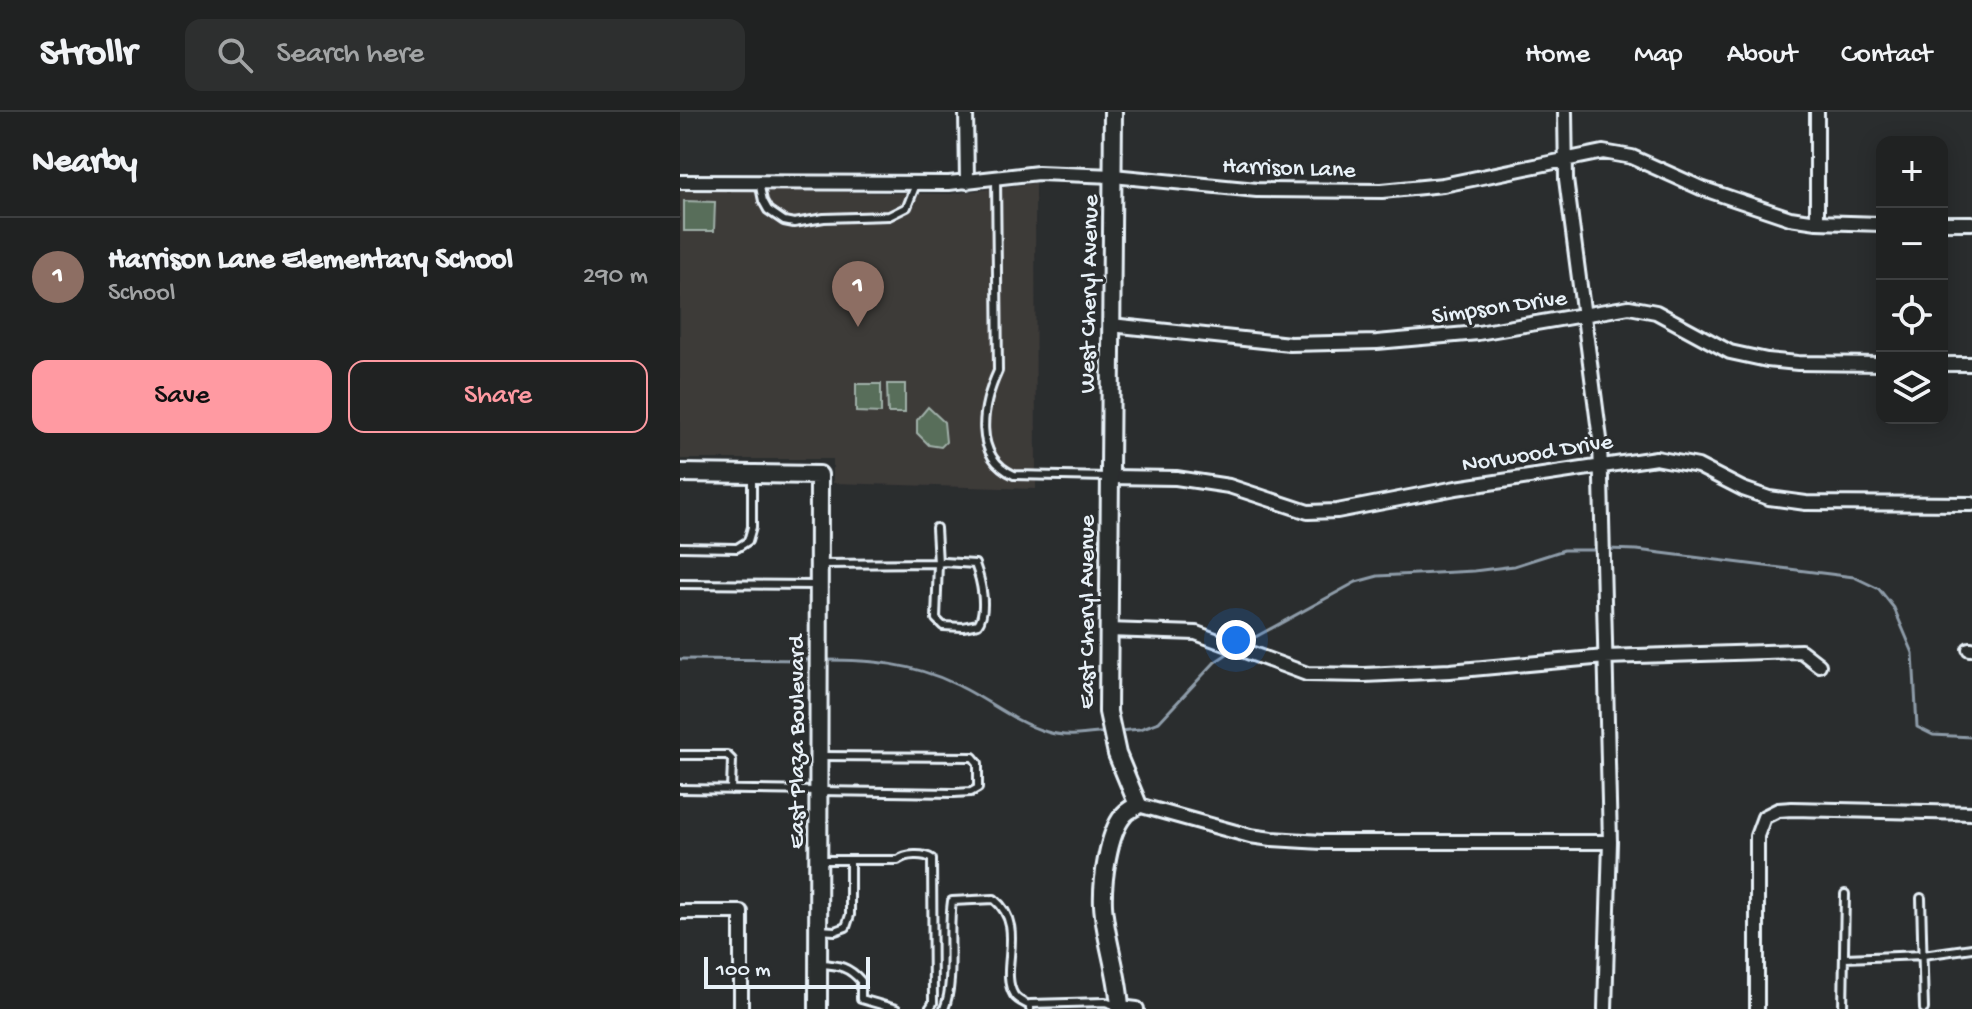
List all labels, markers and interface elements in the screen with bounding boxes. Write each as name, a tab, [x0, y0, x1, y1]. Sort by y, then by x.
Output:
search box	[185, 19, 745, 91]
text: Strollr	[40, 33, 137, 77]
icon: search	[213, 33, 257, 77]
text: Search here	[277, 38, 424, 73]
text: Home	[1525, 39, 1590, 72]
text: Map	[1634, 39, 1683, 72]
text: About	[1727, 39, 1797, 72]
text: Contact	[1841, 39, 1932, 72]
map controls	[1876, 136, 1948, 424]
button: +	[1876, 136, 1948, 208]
text: Nearby	[32, 144, 137, 184]
street label: Harrison Lane	[1222, 153, 1357, 186]
street label: West Cheryl Avenue	[1074, 194, 1107, 394]
button: −	[1876, 208, 1948, 280]
text: Harrison Lane Elementary School	[108, 244, 513, 279]
pin: 1	[832, 261, 884, 327]
text: 1	[53, 262, 63, 293]
text: 290 m	[583, 262, 648, 293]
text: School	[108, 279, 176, 310]
button: locate	[1876, 280, 1948, 352]
street label: Simpson Drive	[1430, 285, 1569, 332]
button: layers	[1876, 352, 1948, 424]
button: Save	[32, 360, 332, 433]
button: Share	[348, 360, 648, 433]
street label: Norwood Drive	[1460, 428, 1616, 481]
street label: East Cheryl Avenue	[1074, 514, 1103, 709]
your location	[1216, 620, 1256, 660]
street label: East Plaza Boulevard	[784, 633, 813, 849]
scale bar	[704, 953, 870, 989]
text: 100 m	[716, 958, 771, 984]

